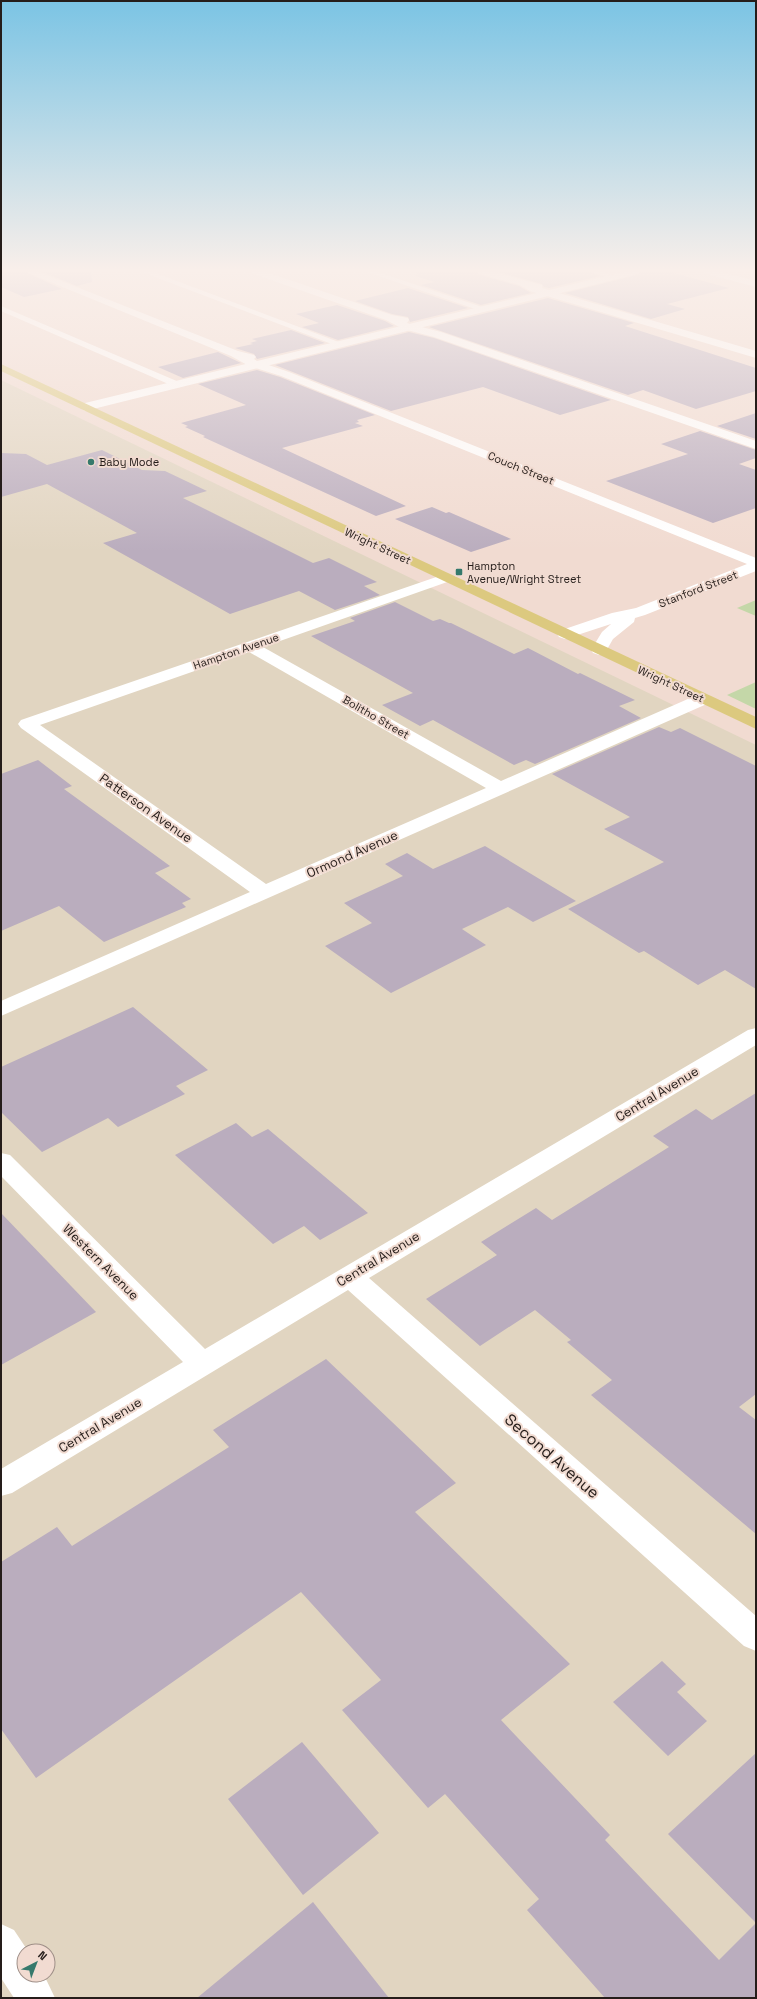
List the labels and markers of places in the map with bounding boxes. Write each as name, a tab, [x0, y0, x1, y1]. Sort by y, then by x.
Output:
place label: Baby Mode	[99, 455, 159, 469]
marker: Baby Mode	[86, 457, 96, 467]
place label: Hampton Avenue/Wright Street	[467, 559, 581, 586]
marker: Hampton Avenue/Wright Street	[454, 567, 464, 577]

